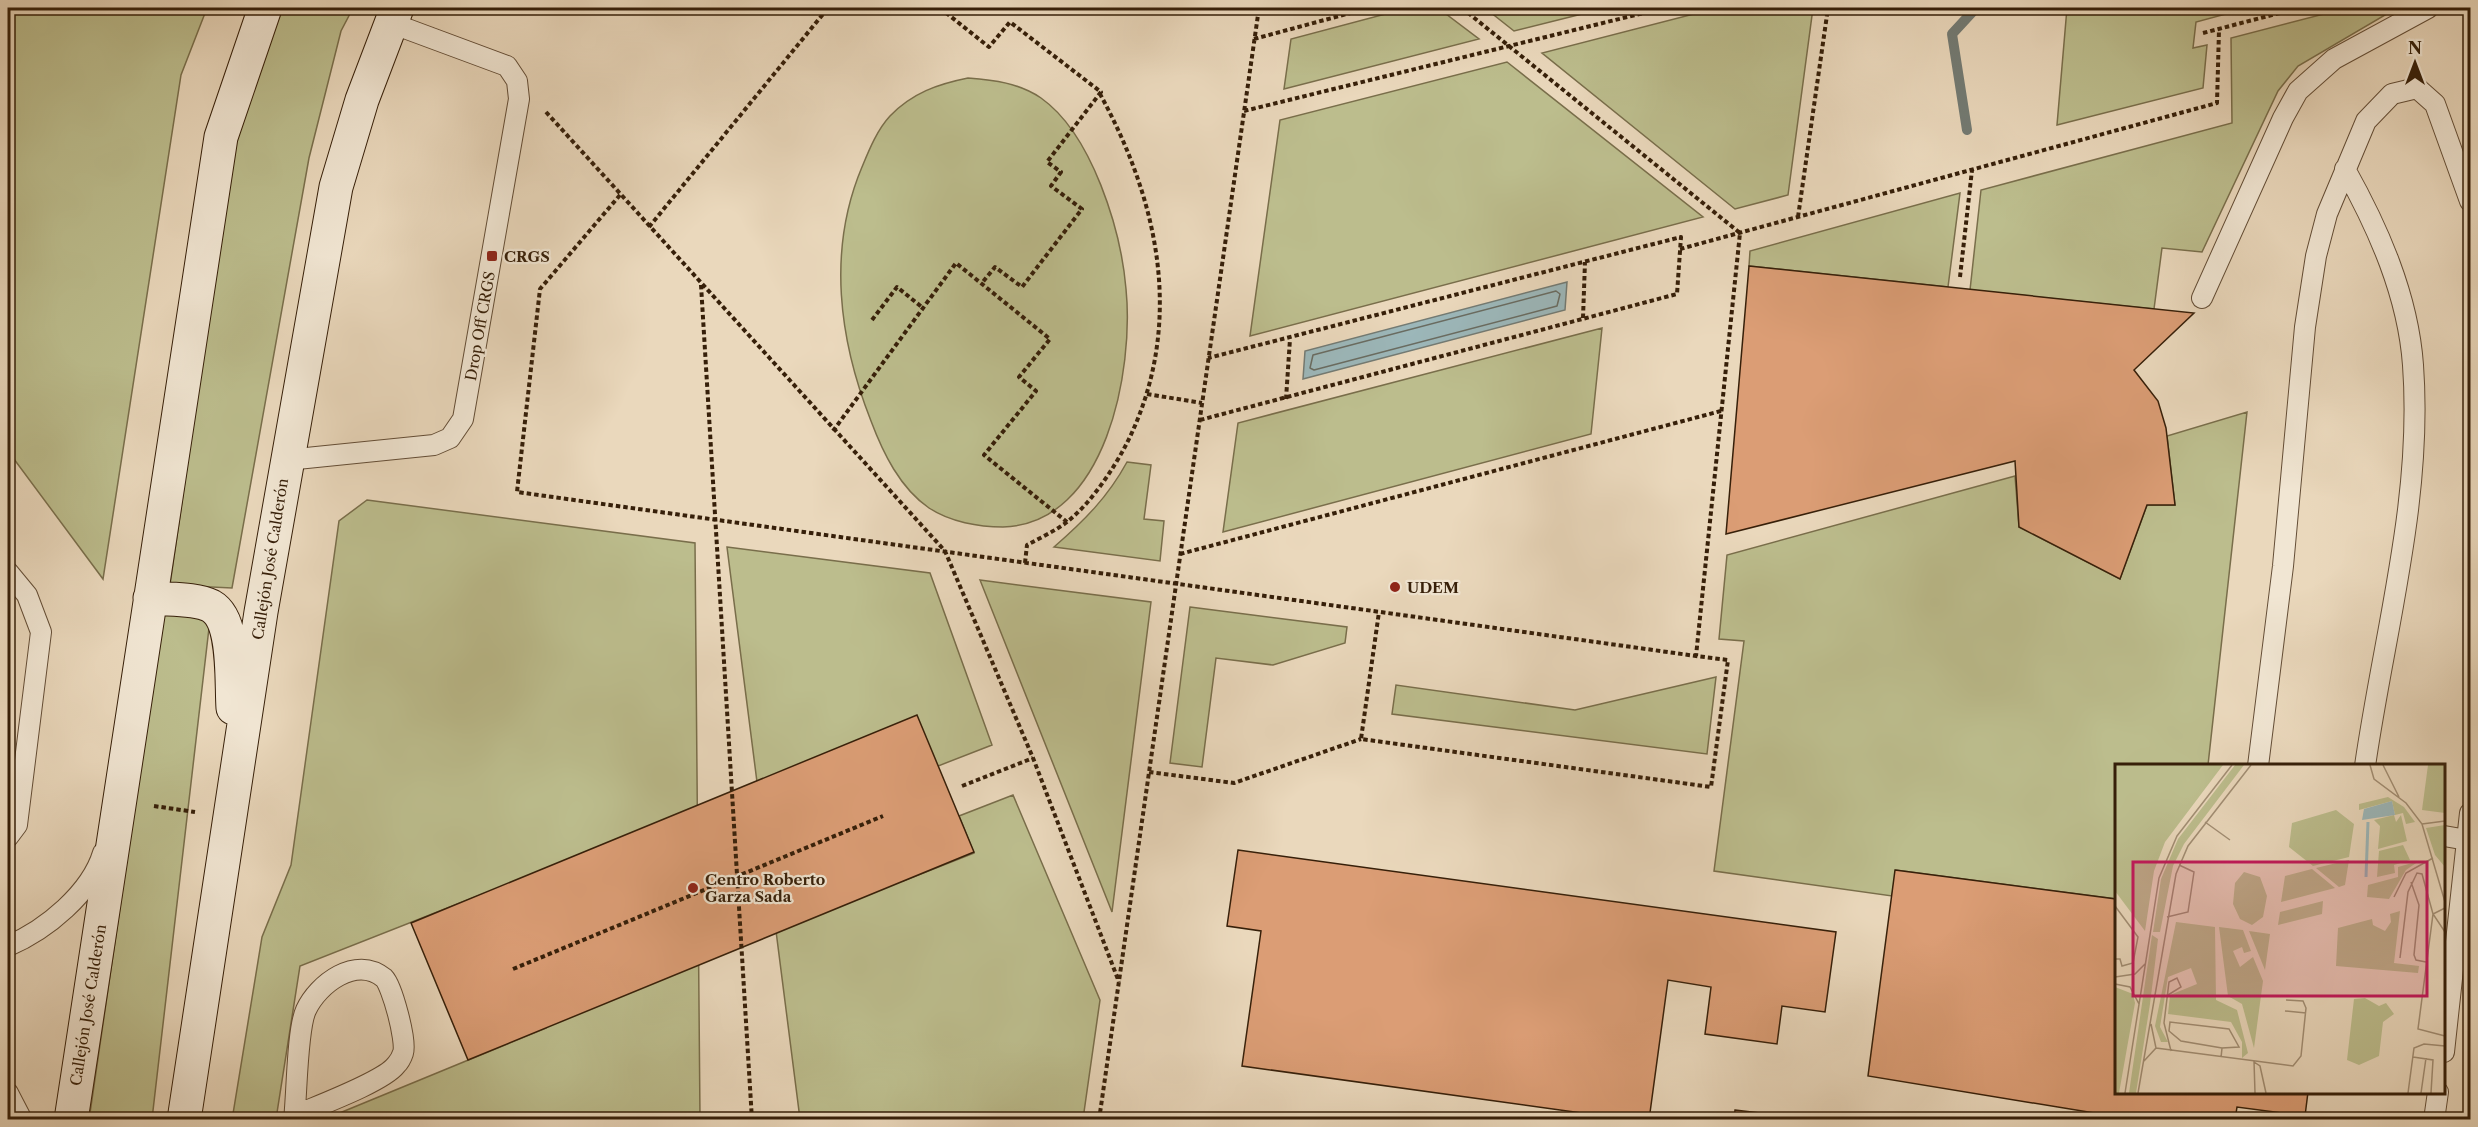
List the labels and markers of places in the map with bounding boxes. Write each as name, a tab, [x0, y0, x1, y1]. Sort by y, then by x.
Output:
place label: CRGS	[504, 247, 550, 266]
marker: CRGS	[485, 249, 499, 263]
place label: UDEM	[1407, 578, 1459, 597]
marker: UDEM	[1388, 580, 1402, 594]
place label: Centro Roberto Garza Sada	[705, 870, 825, 906]
marker: Centro Roberto Garza Sada	[686, 881, 700, 895]

